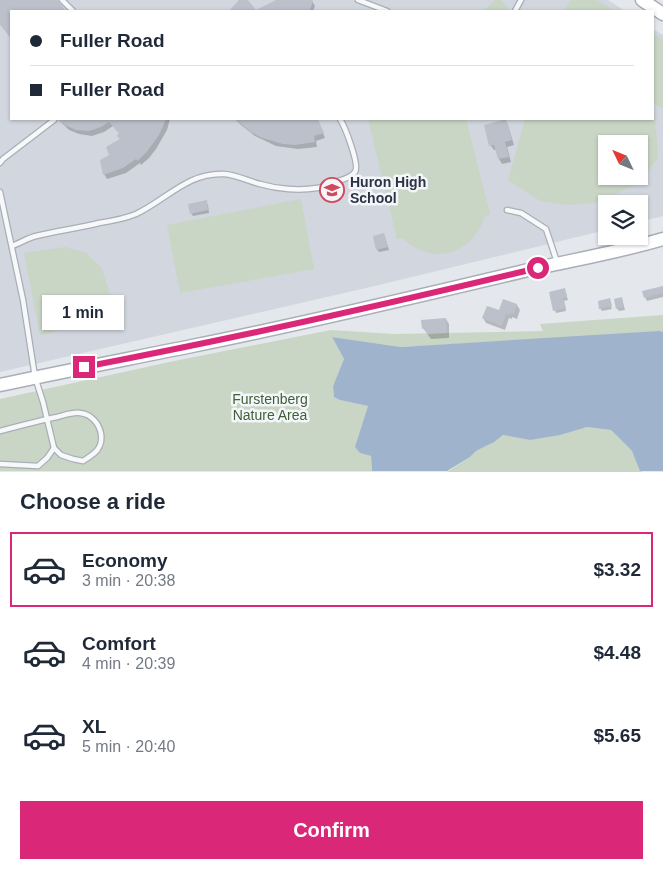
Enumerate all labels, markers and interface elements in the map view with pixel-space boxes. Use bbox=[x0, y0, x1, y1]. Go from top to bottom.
text: Fuller Road bbox=[60, 30, 165, 51]
text: Fuller Road bbox=[60, 79, 165, 100]
north arrow bbox=[598, 135, 648, 185]
map controls bbox=[598, 135, 648, 245]
place label: Huron High School bbox=[350, 174, 426, 206]
school or university icon: Huron High School bbox=[319, 177, 345, 203]
button: layers bbox=[598, 195, 648, 245]
route start bbox=[527, 257, 549, 279]
callout: 1 min bbox=[43, 294, 125, 330]
text: 1 min bbox=[62, 304, 104, 321]
route end bbox=[73, 356, 95, 378]
park label: Furstenberg Nature Area bbox=[232, 391, 308, 423]
text: Choose a ride bbox=[20, 489, 165, 514]
icon: car bbox=[22, 547, 67, 592]
text: Economy bbox=[82, 550, 168, 571]
text: $3.32 bbox=[593, 559, 641, 580]
text: 3 min · 20:38 bbox=[82, 572, 175, 589]
icon: car bbox=[22, 630, 67, 675]
text: Comfort bbox=[82, 633, 156, 654]
text: $4.48 bbox=[593, 642, 641, 663]
text: 4 min · 20:39 bbox=[82, 655, 175, 672]
icon: car bbox=[22, 713, 67, 758]
text: XL bbox=[82, 716, 106, 737]
text: $5.65 bbox=[593, 725, 641, 746]
text: 5 min · 20:40 bbox=[82, 738, 175, 755]
button: Confirm bbox=[20, 801, 643, 859]

